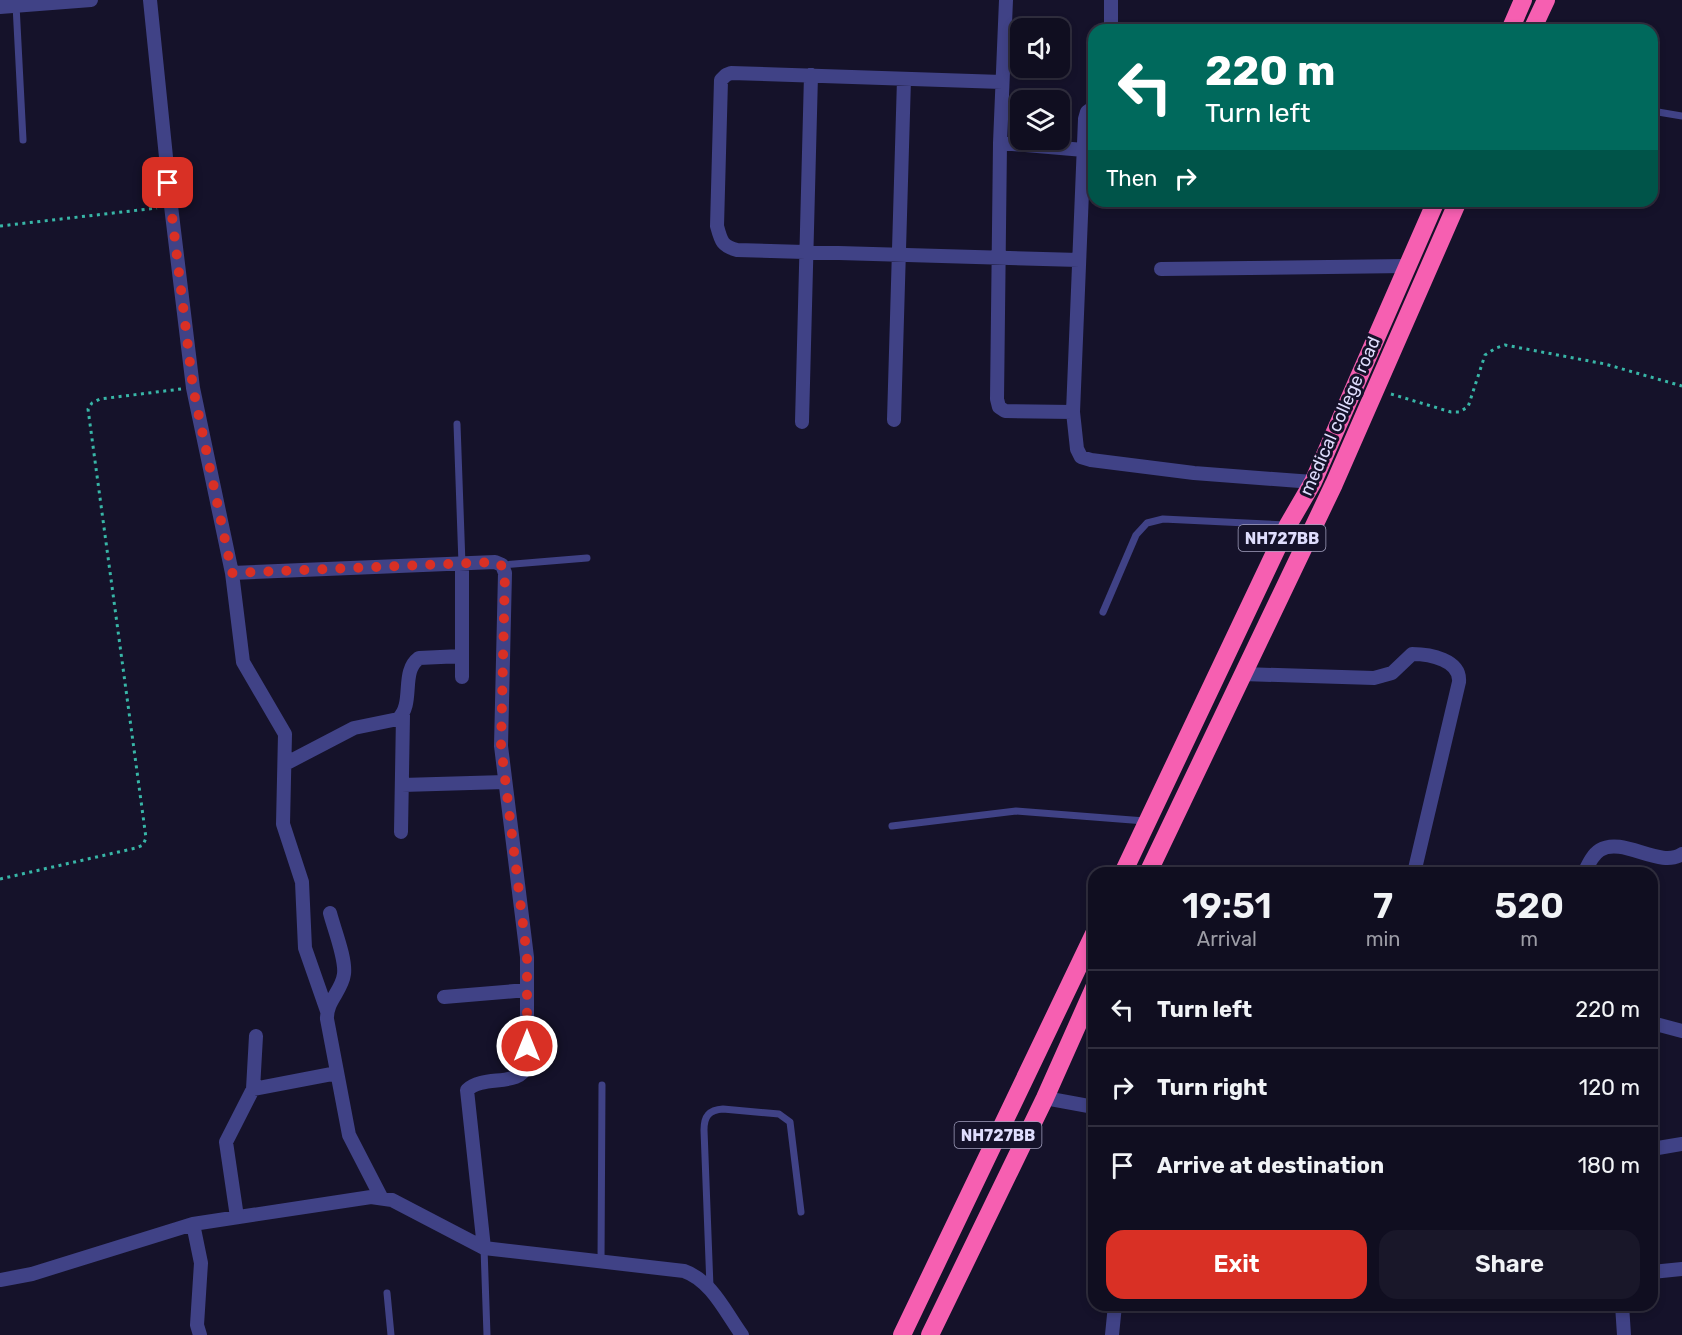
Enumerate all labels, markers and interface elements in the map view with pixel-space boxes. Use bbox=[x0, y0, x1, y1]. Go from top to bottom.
map controls bbox=[1010, 18, 1070, 150]
button: sound bbox=[1010, 18, 1070, 78]
text: 220 m bbox=[1205, 46, 1336, 96]
icon: left bbox=[1106, 48, 1184, 126]
button: layers bbox=[1010, 90, 1070, 150]
text: Turn left bbox=[1205, 97, 1310, 129]
pin bbox=[142, 157, 193, 208]
icon: right bbox=[1169, 162, 1202, 195]
text: Then bbox=[1106, 165, 1157, 192]
icon: arrive bbox=[151, 166, 184, 199]
street label: medical college road bbox=[1295, 333, 1385, 499]
road number: NH727BB bbox=[1238, 525, 1326, 551]
text: 19:51 bbox=[1182, 884, 1272, 927]
text: 7 bbox=[1373, 884, 1393, 927]
text: 520 bbox=[1494, 884, 1564, 927]
text: Arrival bbox=[1197, 927, 1257, 951]
text: min bbox=[1366, 927, 1400, 951]
text: m bbox=[1520, 927, 1538, 951]
icon: left bbox=[1106, 993, 1139, 1026]
text: Turn left bbox=[1157, 996, 1252, 1023]
text: 220 m bbox=[1575, 996, 1640, 1023]
position arrow bbox=[495, 1014, 559, 1078]
icon: right bbox=[1106, 1071, 1139, 1104]
text: Turn right bbox=[1157, 1074, 1267, 1101]
text: 120 m bbox=[1579, 1074, 1640, 1101]
road number: NH727BB bbox=[954, 1122, 1042, 1148]
icon: arrive bbox=[1106, 1149, 1139, 1182]
text: Arrive at destination bbox=[1157, 1152, 1384, 1179]
text: 180 m bbox=[1578, 1152, 1640, 1179]
button: Exit bbox=[1106, 1230, 1367, 1299]
button: Share bbox=[1379, 1230, 1640, 1299]

